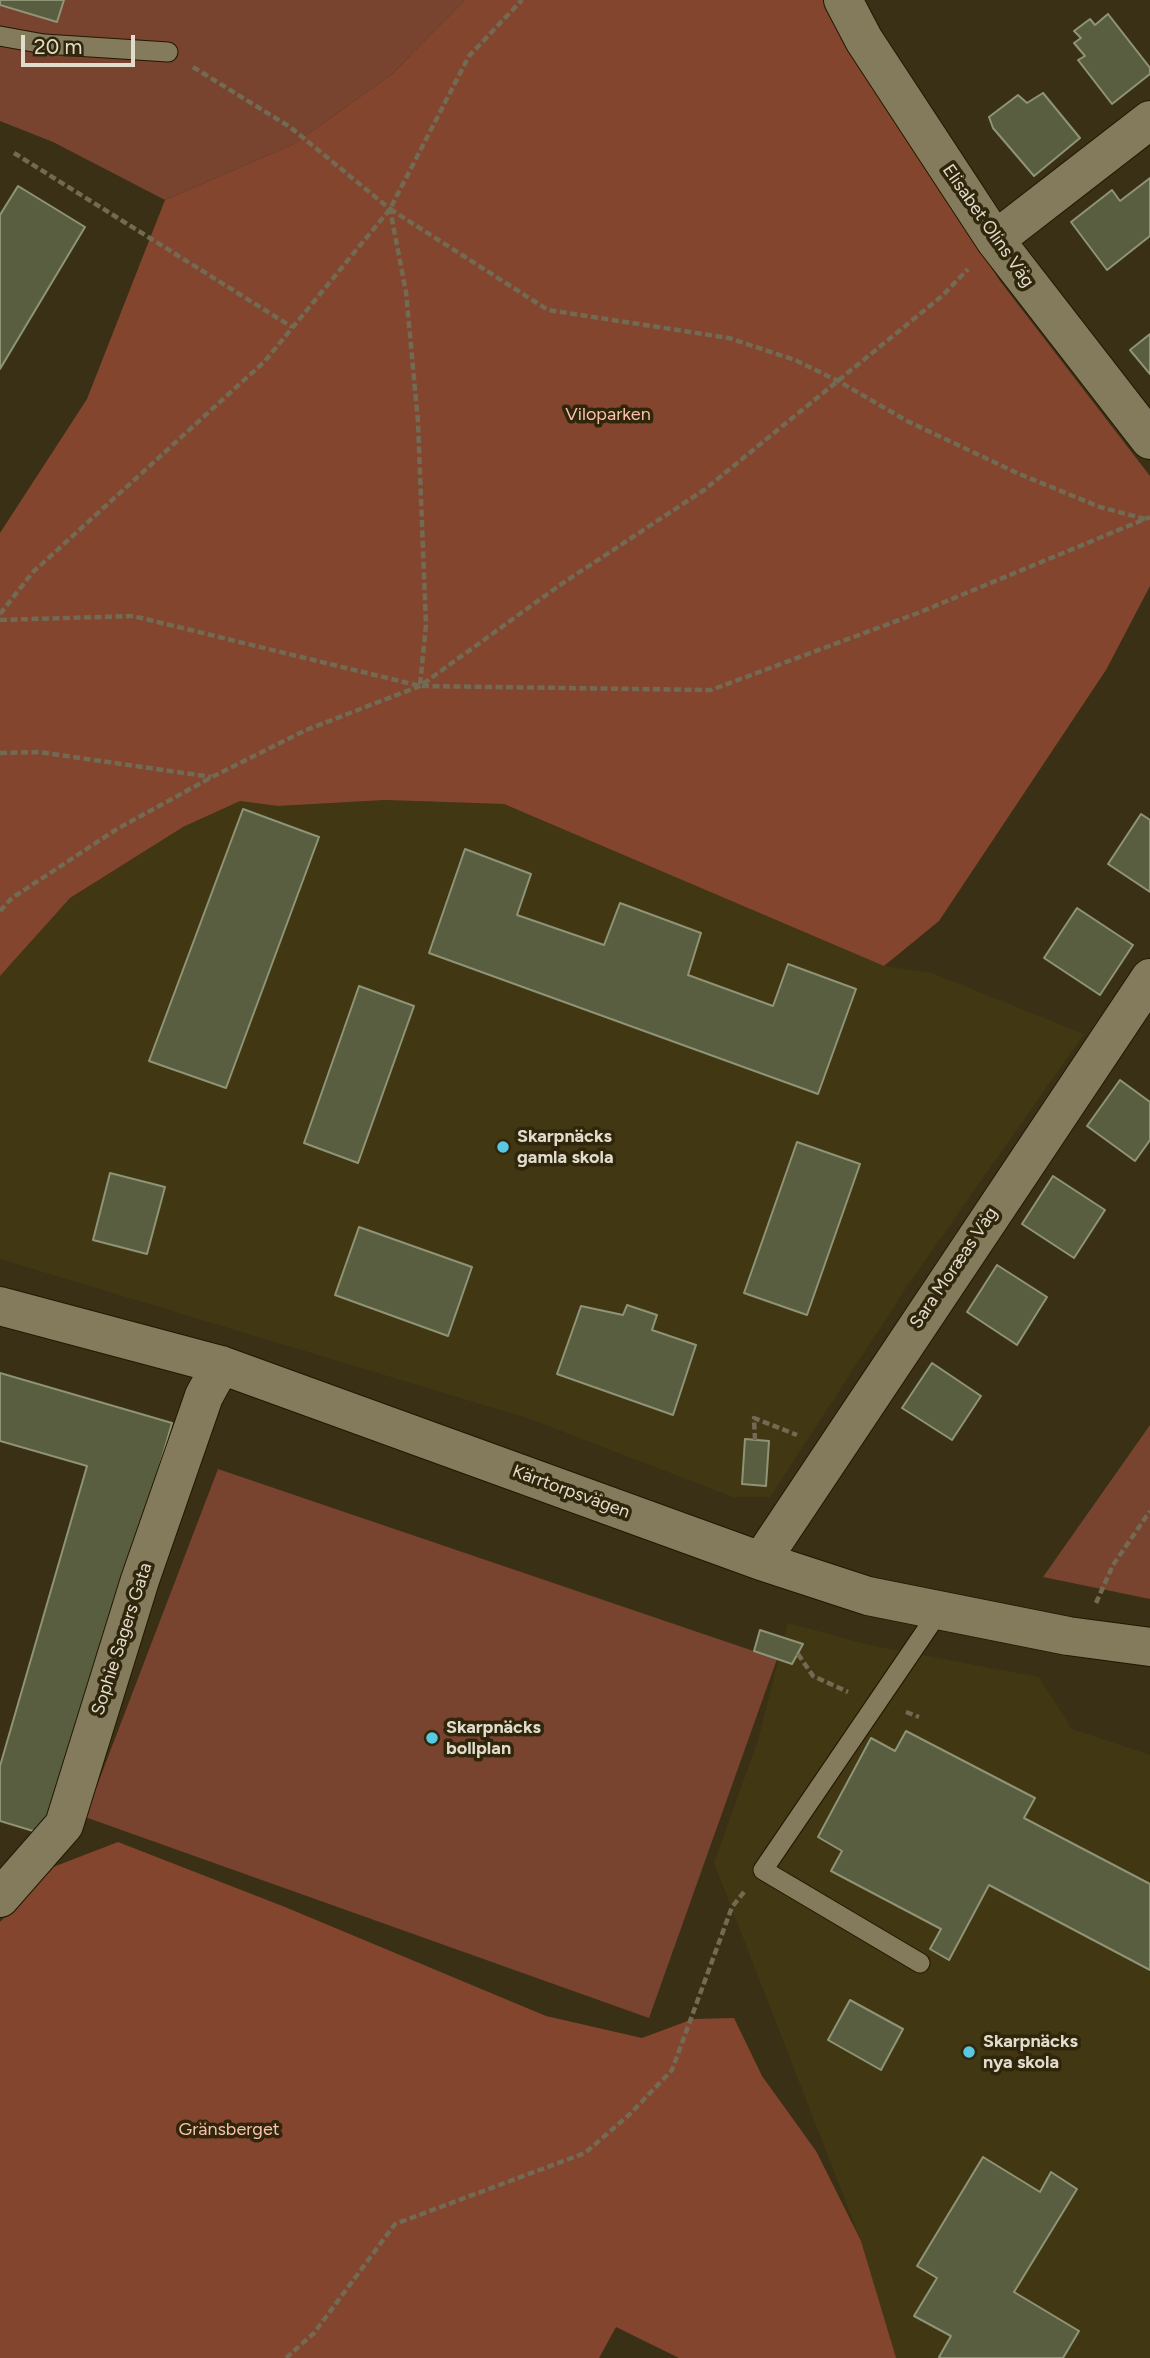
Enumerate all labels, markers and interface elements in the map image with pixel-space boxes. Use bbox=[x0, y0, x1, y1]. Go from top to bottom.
scale bar bbox=[24, 21, 138, 65]
text: 20 m bbox=[34, 34, 82, 59]
street label: Elisabet Olins Väg bbox=[938, 160, 1038, 292]
park label: Viloparken bbox=[565, 404, 651, 426]
place label: Skarpnäcks gamla skola bbox=[517, 1126, 613, 1168]
marker: Skarpnäcks gamla skola bbox=[495, 1139, 511, 1155]
street label: Sara Moræas Väg bbox=[905, 1203, 1003, 1333]
street label: Kärrtorpsvägen bbox=[509, 1461, 633, 1523]
street label: Sophie Sagers Gata bbox=[87, 1560, 157, 1718]
place label: Skarpnäcks bollplan bbox=[446, 1717, 541, 1760]
marker: Skarpnäcks bollplan bbox=[424, 1730, 440, 1746]
place label: Skarpnäcks nya skola bbox=[983, 2031, 1078, 2074]
marker: Skarpnäcks nya skola bbox=[961, 2044, 977, 2060]
park label: Gränsberget bbox=[178, 2119, 280, 2141]

